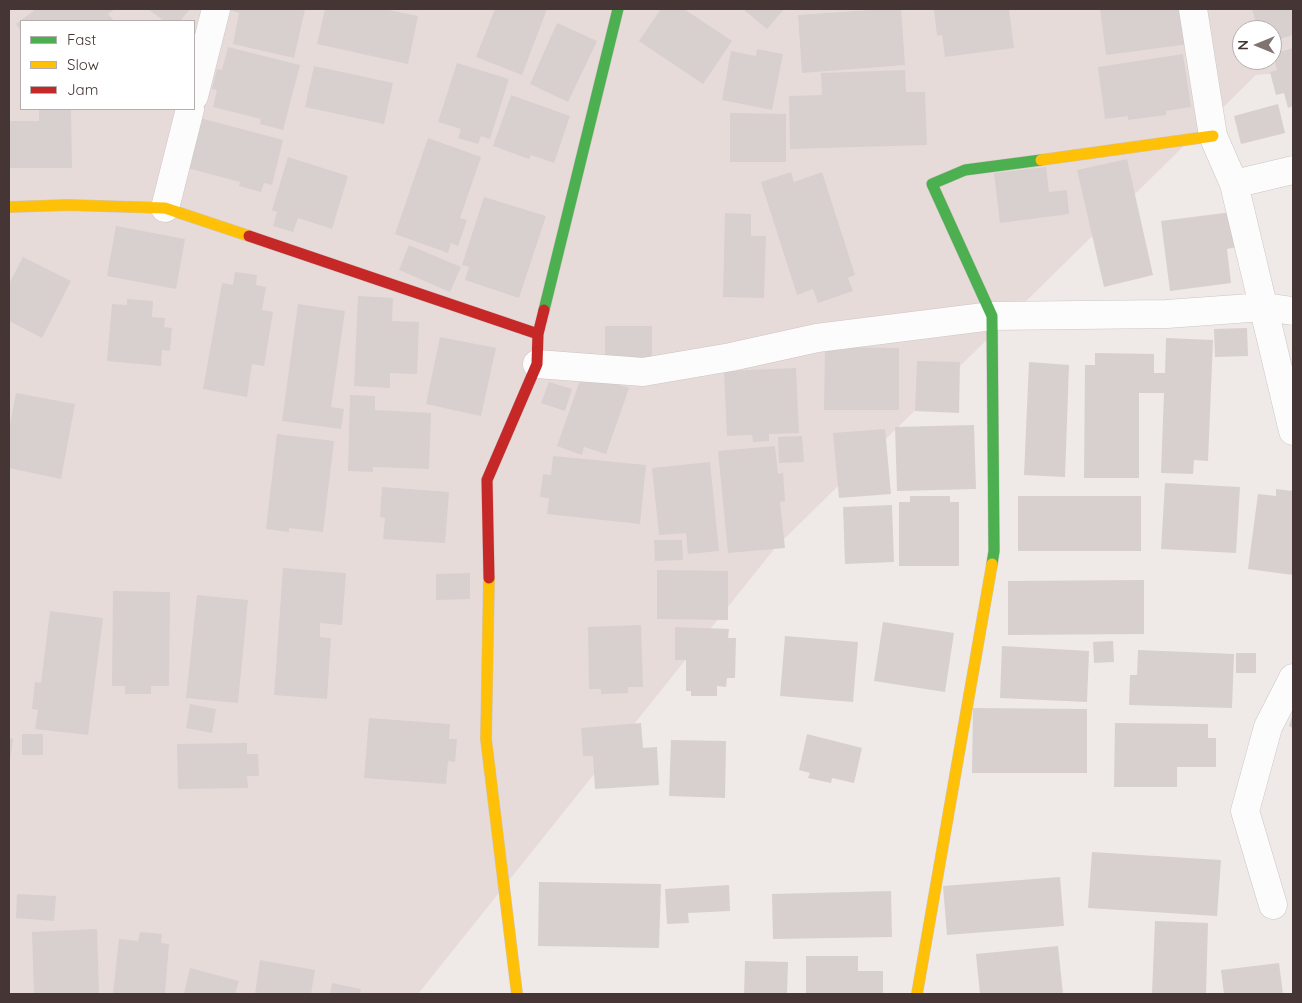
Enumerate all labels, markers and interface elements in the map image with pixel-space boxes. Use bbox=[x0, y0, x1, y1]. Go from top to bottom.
legend bbox=[20, 20, 195, 110]
north arrow bbox=[1232, 20, 1282, 70]
text: Fast bbox=[67, 30, 96, 49]
text: N bbox=[1234, 40, 1252, 50]
text: Slow bbox=[67, 55, 99, 74]
text: Jam bbox=[67, 80, 98, 99]

